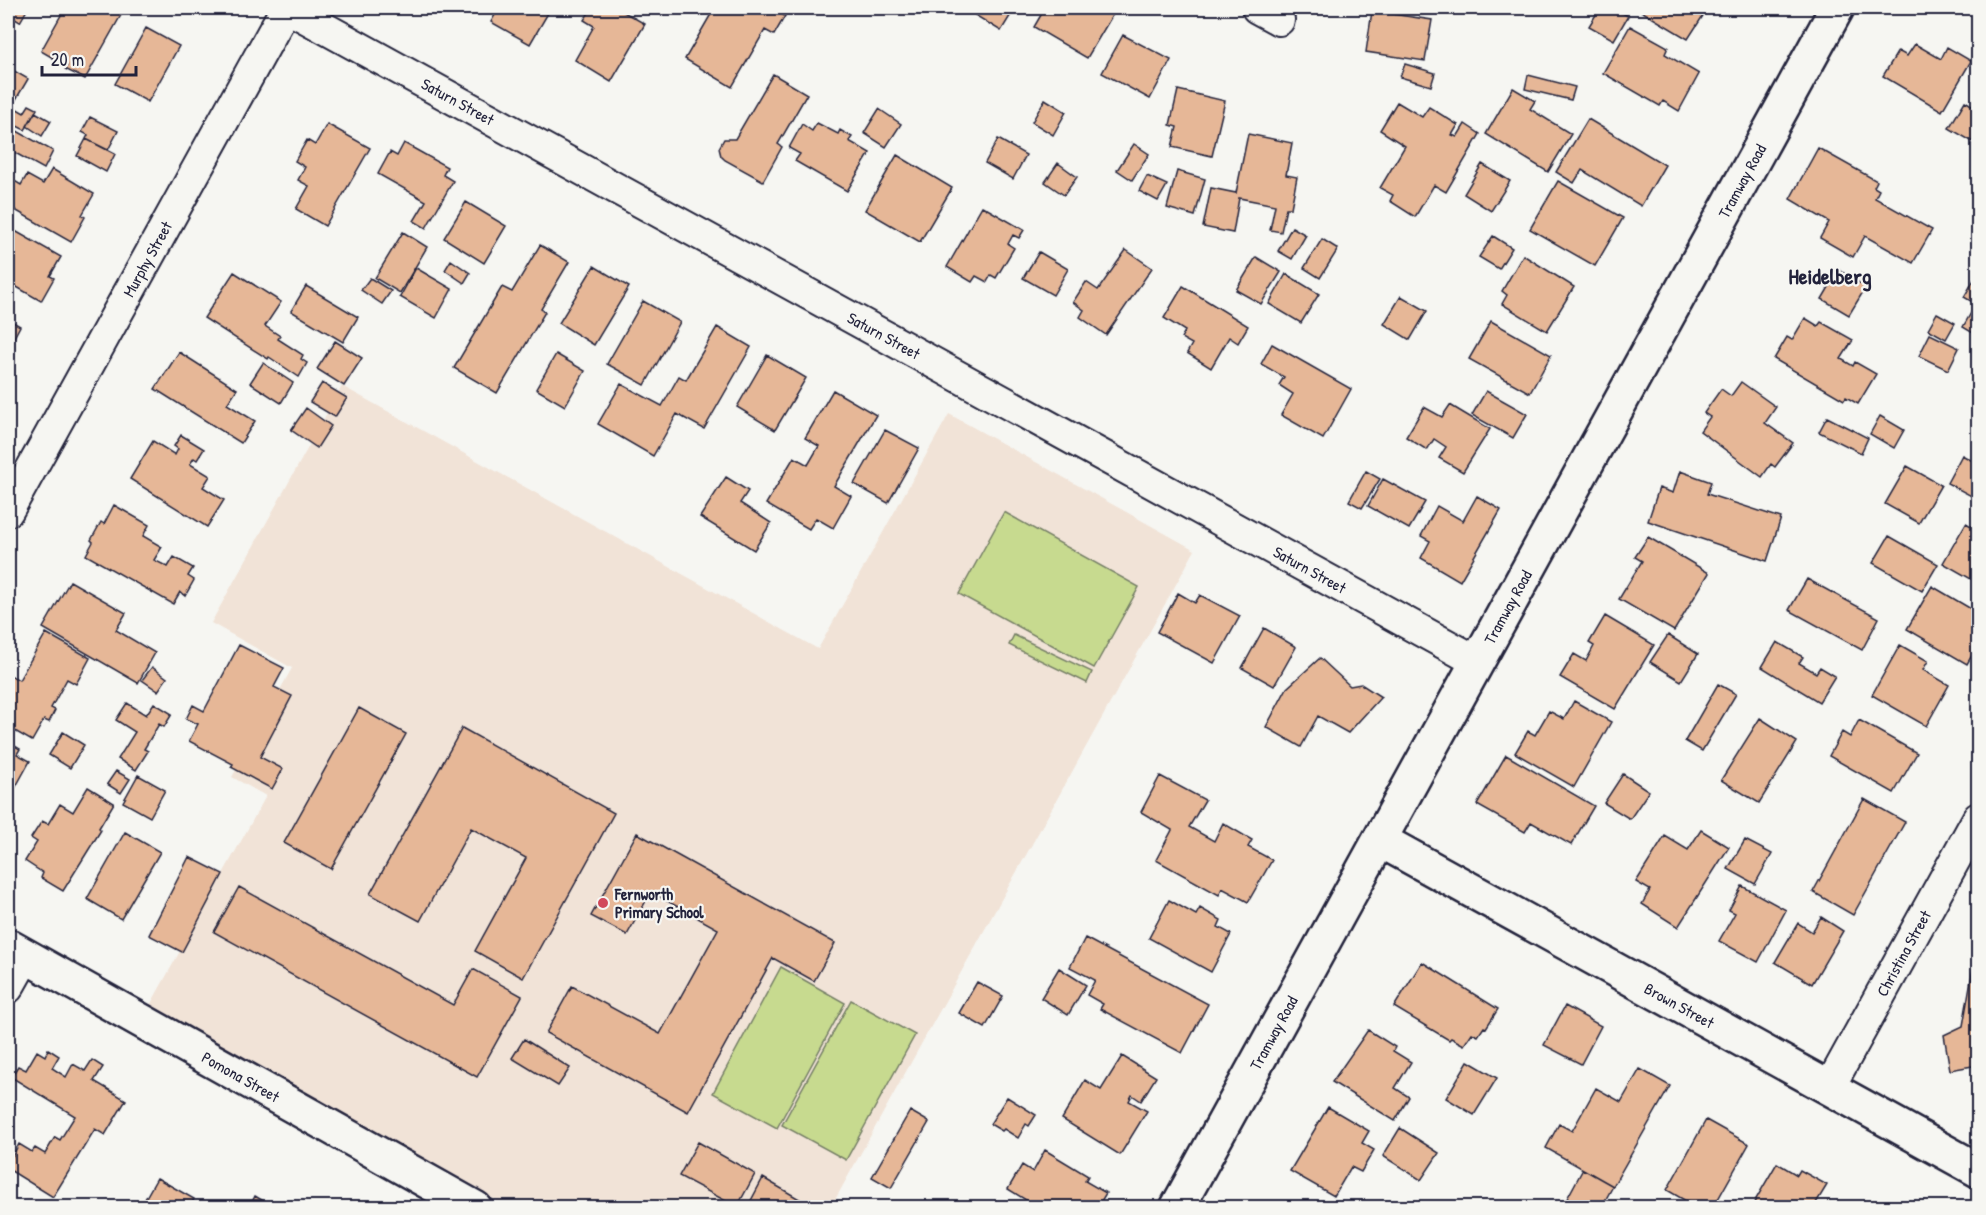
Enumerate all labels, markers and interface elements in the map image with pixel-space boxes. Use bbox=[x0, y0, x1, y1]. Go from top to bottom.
scale bar bbox=[42, 39, 136, 77]
text: 20 m bbox=[51, 47, 84, 72]
street label: Saturn Street bbox=[418, 73, 499, 131]
street label: Tramway Road bbox=[1713, 140, 1771, 222]
street label: Murphy Street bbox=[117, 217, 177, 301]
district label: Heidelberg bbox=[1788, 261, 1872, 292]
street label: Saturn Street bbox=[844, 307, 925, 365]
street label: Saturn Street bbox=[1270, 541, 1351, 599]
street label: Tramway Road bbox=[1478, 566, 1537, 648]
place label: Fernworth Primary School bbox=[614, 883, 704, 924]
marker: Fernworth Primary School bbox=[596, 896, 610, 910]
street label: Christina Street bbox=[1871, 906, 1936, 1000]
street label: Brown Street bbox=[1641, 977, 1719, 1034]
street label: Tramway Road bbox=[1244, 992, 1303, 1074]
street label: Pomona Street bbox=[198, 1046, 284, 1108]

